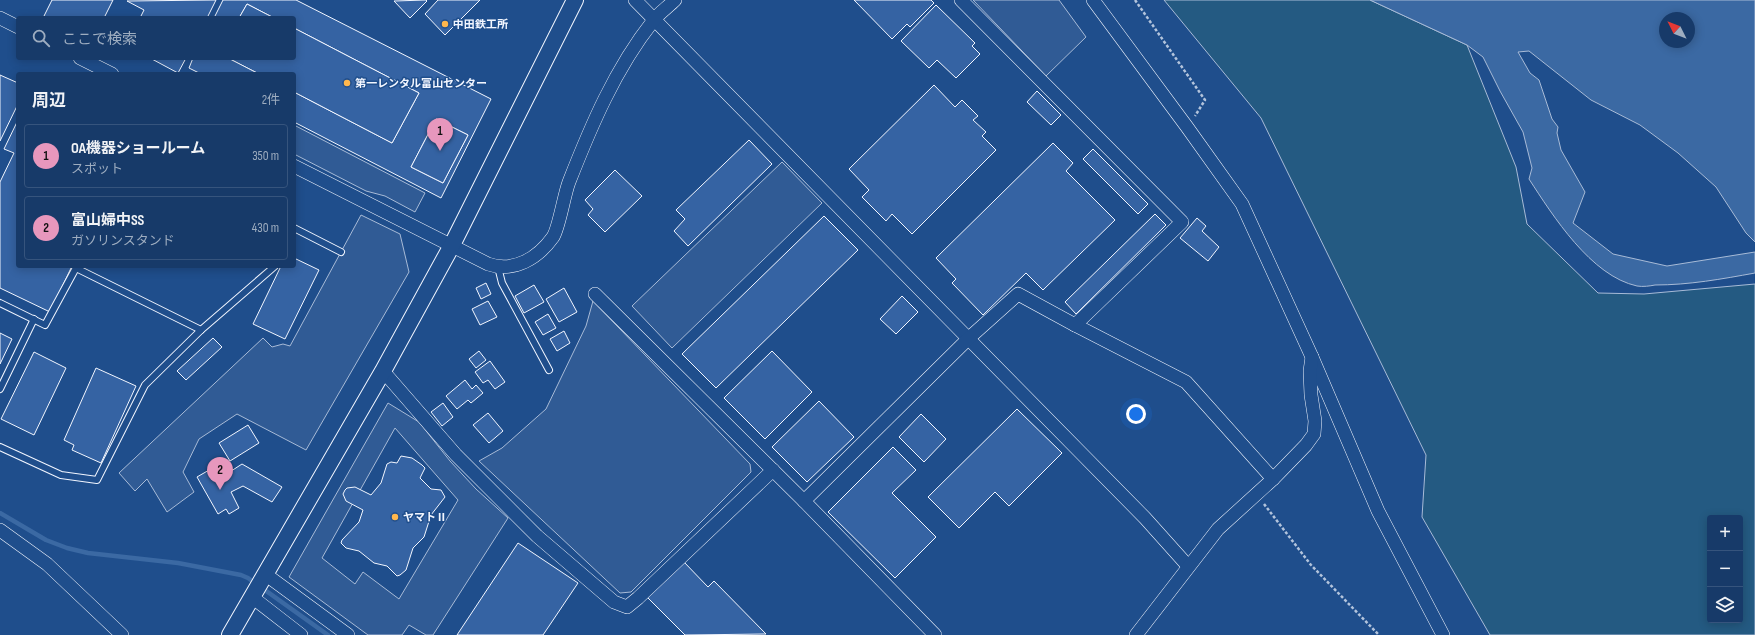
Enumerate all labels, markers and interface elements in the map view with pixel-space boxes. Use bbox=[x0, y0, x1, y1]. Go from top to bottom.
north arrow bbox=[1659, 12, 1695, 48]
search box bbox=[16, 16, 296, 60]
place label: 中田鉄工所 bbox=[453, 18, 508, 31]
marker: 中田鉄工所 bbox=[440, 19, 450, 29]
icon: search bbox=[30, 27, 52, 49]
text: ここで検索 bbox=[62, 30, 137, 49]
place label: 第一レンタル富山センター bbox=[355, 77, 487, 90]
marker: 第一レンタル富山センター bbox=[342, 78, 352, 88]
text: 周辺 bbox=[32, 91, 66, 111]
text: 2件 bbox=[262, 92, 280, 108]
pin: 1 bbox=[427, 118, 453, 151]
text: OA機器ショールーム bbox=[71, 139, 205, 158]
text: 1 bbox=[43, 148, 49, 164]
text: 350 m bbox=[252, 148, 279, 164]
text: スポット bbox=[71, 161, 123, 177]
text: 富山婦中SS bbox=[71, 211, 144, 230]
text: 2 bbox=[43, 220, 49, 236]
text: 430 m bbox=[252, 220, 279, 236]
text: ガソリンスタンド bbox=[71, 233, 175, 249]
your location bbox=[1126, 404, 1146, 424]
pin: 2 bbox=[207, 457, 233, 490]
place label: ヤマトⅡ bbox=[403, 511, 447, 524]
marker: ヤマトⅡ bbox=[390, 512, 400, 522]
map controls bbox=[1707, 515, 1743, 623]
button: + bbox=[1707, 515, 1743, 551]
button: − bbox=[1707, 551, 1743, 587]
button: layers bbox=[1707, 587, 1743, 623]

